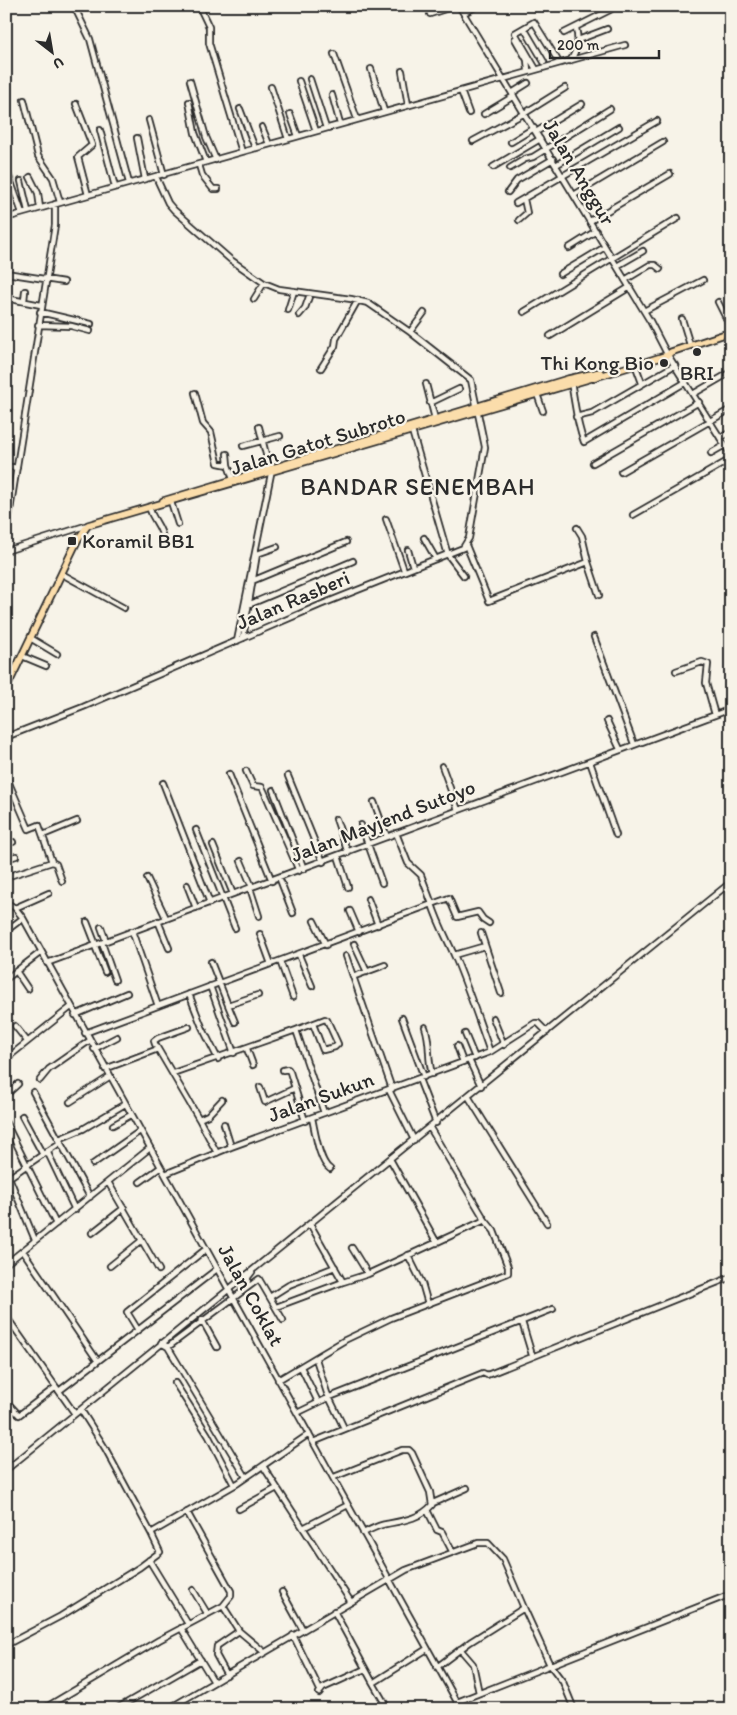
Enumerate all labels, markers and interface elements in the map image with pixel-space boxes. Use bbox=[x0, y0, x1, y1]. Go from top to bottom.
north arrow bbox=[28, 28, 78, 78]
scale bar bbox=[550, 28, 658, 60]
text: 200 m bbox=[557, 36, 600, 54]
text: U bbox=[50, 53, 67, 72]
street label: Jalan Anggur bbox=[538, 114, 621, 230]
marker: BRI bbox=[691, 346, 703, 358]
place label: Thi Kong Bio bbox=[540, 350, 654, 375]
marker: Thi Kong Bio bbox=[658, 357, 670, 369]
place label: BRI bbox=[680, 360, 714, 385]
street label: Jalan Gatot Subroto bbox=[227, 403, 408, 480]
district label: BANDAR SENEMBAH bbox=[300, 472, 536, 501]
place label: Koramil BB1 bbox=[82, 528, 194, 553]
marker: Koramil BB1 bbox=[66, 535, 78, 547]
street label: Jalan Rasberi bbox=[232, 564, 353, 635]
street label: Jalan Mayjend Sutoyo bbox=[287, 774, 479, 867]
street label: Jalan Sukun bbox=[265, 1066, 377, 1127]
street label: Jalan Coklat bbox=[213, 1239, 290, 1350]

